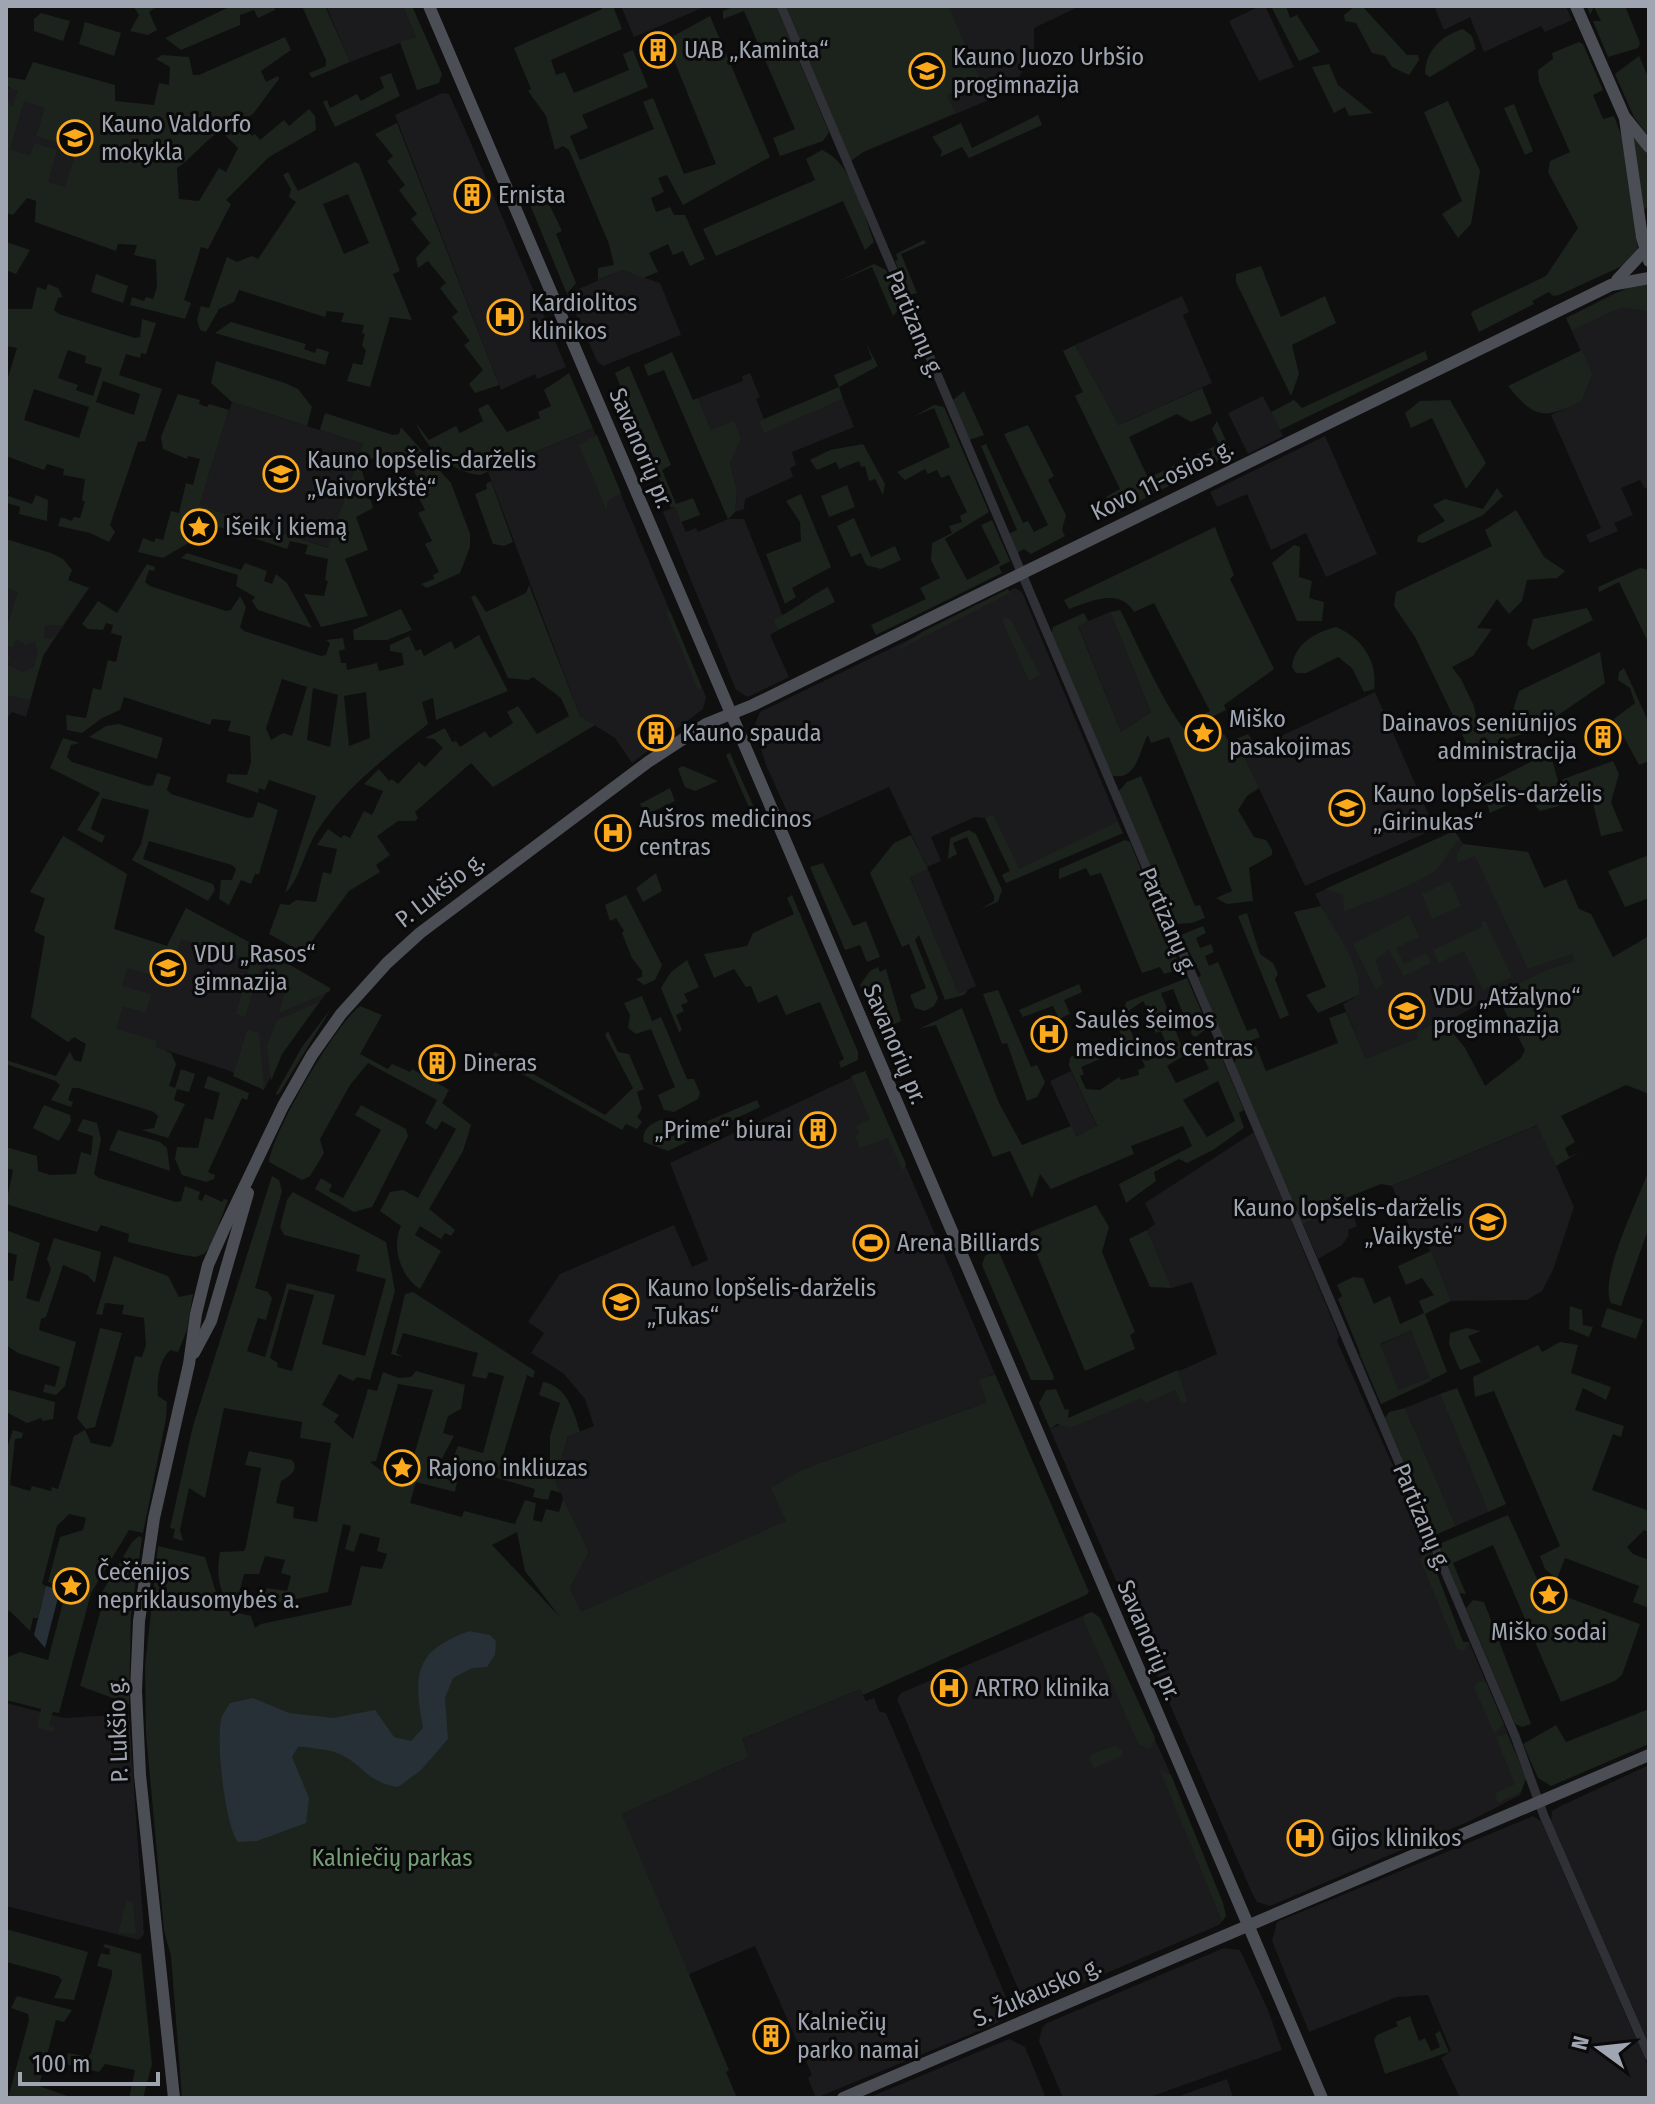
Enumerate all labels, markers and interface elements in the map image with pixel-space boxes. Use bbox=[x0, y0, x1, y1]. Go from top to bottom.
building icon: UAB „Kaminta“ bbox=[639, 31, 677, 69]
place label: UAB „Kaminta“ bbox=[684, 36, 828, 64]
place label: Kauno Juozo Urbšio progimnazija bbox=[953, 43, 1144, 99]
school or university icon: Kauno Juozo Urbšio progimnazija bbox=[908, 52, 946, 90]
place label: Kauno Valdorfo mokykla bbox=[101, 110, 251, 166]
school or university icon: Kauno Valdorfo mokykla bbox=[56, 119, 94, 157]
building icon: Ernista bbox=[453, 176, 491, 214]
place label: Ernista bbox=[498, 181, 566, 209]
street label: Partizanų g. bbox=[880, 266, 950, 382]
place label: Kardiolitos klinikos bbox=[531, 289, 637, 345]
hospital icon: Kardiolitos klinikos bbox=[486, 298, 524, 336]
street label: Savanorių pr. bbox=[603, 384, 679, 512]
street label: Kovo 11-osios g. bbox=[1086, 433, 1238, 527]
place label: Kauno lopšelis-darželis „Vaivorykštė“ bbox=[307, 446, 536, 502]
school or university icon: Kauno lopšelis-darželis „Vaivorykštė“ bbox=[262, 455, 300, 493]
place icon: Išeik į kiemą bbox=[180, 508, 218, 546]
place label: Išeik į kiemą bbox=[225, 513, 347, 541]
place label: Miško pasakojimas bbox=[1229, 705, 1351, 761]
place label: Dainavos seniūnijos administracija bbox=[1381, 709, 1577, 765]
building icon: Kauno spauda bbox=[637, 714, 675, 752]
place icon: Miško pasakojimas bbox=[1184, 714, 1222, 752]
building icon: Dainavos seniūnijos administracija bbox=[1584, 718, 1622, 756]
place label: Kauno spauda bbox=[682, 719, 822, 747]
place label: Kauno lopšelis-darželis „Girinukas“ bbox=[1373, 780, 1602, 836]
school or university icon: Kauno lopšelis-darželis „Girinukas“ bbox=[1328, 789, 1366, 827]
place label: Aušros medicinos centras bbox=[639, 805, 812, 861]
hospital icon: Aušros medicinos centras bbox=[594, 814, 632, 852]
street label: P. Lukšio g. bbox=[390, 847, 490, 933]
street label: Partizanų g. bbox=[1133, 863, 1203, 979]
place label: VDU „Rasos“ gimnazija bbox=[194, 940, 316, 996]
school or university icon: VDU „Rasos“ gimnazija bbox=[149, 949, 187, 987]
street label: Savanorių pr. bbox=[857, 980, 933, 1108]
place label: VDU „Atžalyno“ progimnazija bbox=[1433, 983, 1581, 1039]
school or university icon: VDU „Atžalyno“ progimnazija bbox=[1388, 992, 1426, 1030]
place label: Saulės šeimos medicinos centras bbox=[1075, 1006, 1253, 1062]
hospital icon: Saulės šeimos medicinos centras bbox=[1030, 1015, 1068, 1053]
building icon: Dineras bbox=[418, 1044, 456, 1082]
place label: Dineras bbox=[463, 1049, 537, 1077]
building icon: „Prime“ biurai bbox=[799, 1111, 837, 1149]
place label: „Prime“ biurai bbox=[654, 1116, 792, 1144]
place label: Kauno lopšelis-darželis „Vaikystė“ bbox=[1233, 1194, 1462, 1250]
school or university icon: Kauno lopšelis-darželis „Vaikystė“ bbox=[1469, 1203, 1507, 1241]
sports icon: Arena Billiards bbox=[852, 1224, 890, 1262]
place label: Arena Billiards bbox=[897, 1229, 1040, 1257]
place label: Kauno lopšelis-darželis „Tukas“ bbox=[647, 1274, 876, 1330]
school or university icon: Kauno lopšelis-darželis „Tukas“ bbox=[602, 1283, 640, 1321]
place icon: Rajono inkliuzas bbox=[383, 1449, 421, 1487]
place label: Rajono inkliuzas bbox=[428, 1454, 588, 1482]
street label: Partizanų g. bbox=[1387, 1459, 1457, 1575]
place label: Čečėnijos nepriklausomybės a. bbox=[97, 1557, 300, 1614]
place icon: Čečėnijos nepriklausomybės a. bbox=[52, 1567, 90, 1605]
street label: Savanorių pr. bbox=[1111, 1576, 1187, 1704]
place icon: Miško sodai bbox=[1530, 1576, 1568, 1614]
place label: Miško sodai bbox=[1491, 1618, 1607, 1646]
hospital icon: ARTRO klinika bbox=[930, 1669, 968, 1707]
place label: ARTRO klinika bbox=[975, 1674, 1110, 1702]
street label: P. Lukšio g. bbox=[102, 1677, 134, 1783]
hospital icon: Gijos klinikos bbox=[1286, 1819, 1324, 1857]
place label: Gijos klinikos bbox=[1331, 1824, 1461, 1852]
park label: Kalniečių parkas bbox=[312, 1844, 472, 1872]
street label: S. Žukausko g. bbox=[969, 1951, 1105, 2033]
place label: Kalniečių parko namai bbox=[797, 2008, 920, 2064]
north arrow bbox=[1559, 2008, 1639, 2088]
building icon: Kalniečių parko namai bbox=[752, 2017, 790, 2055]
text: N bbox=[1565, 2033, 1595, 2053]
scale bar bbox=[20, 2036, 158, 2086]
text: 100 m bbox=[32, 2050, 90, 2078]

